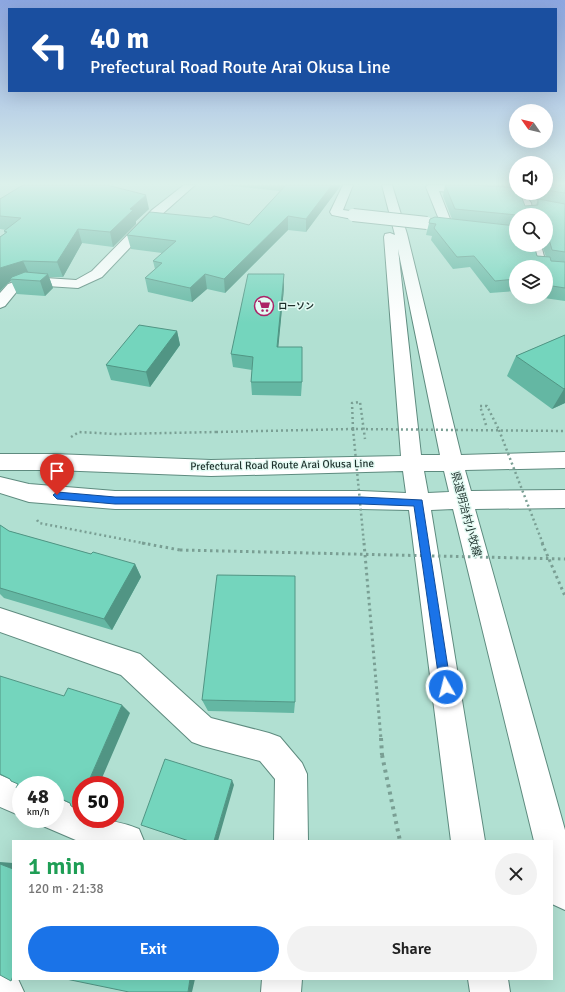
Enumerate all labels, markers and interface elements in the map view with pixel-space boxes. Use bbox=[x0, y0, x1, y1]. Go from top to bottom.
text: 40 m bbox=[90, 22, 149, 56]
icon: left bbox=[24, 24, 76, 76]
text: Prefectural Road Route Arai Okusa Line bbox=[90, 56, 391, 78]
north arrow bbox=[509, 104, 553, 148]
map controls bbox=[509, 104, 553, 304]
button: sound bbox=[509, 156, 553, 200]
button: search bbox=[509, 208, 553, 252]
button: layers bbox=[509, 260, 553, 304]
supermarket icon: ローソン bbox=[253, 295, 275, 317]
place label: ローソン bbox=[278, 301, 314, 312]
pin bbox=[40, 454, 74, 495]
street label: Prefectural Road Route Arai Okusa Line bbox=[190, 457, 374, 473]
icon: arrive bbox=[46, 460, 68, 482]
street label: 県道明治村小牧線 bbox=[448, 470, 484, 558]
position arrow bbox=[425, 666, 467, 708]
speed limit sign: 50 bbox=[72, 776, 124, 828]
text: 48 bbox=[27, 784, 49, 809]
text: km/h bbox=[27, 806, 49, 818]
text: 1 min bbox=[28, 851, 85, 881]
button: close bbox=[495, 853, 537, 895]
text: 120 m · 21:38 bbox=[28, 881, 104, 897]
button: Exit bbox=[28, 926, 279, 972]
button: Share bbox=[287, 926, 537, 972]

